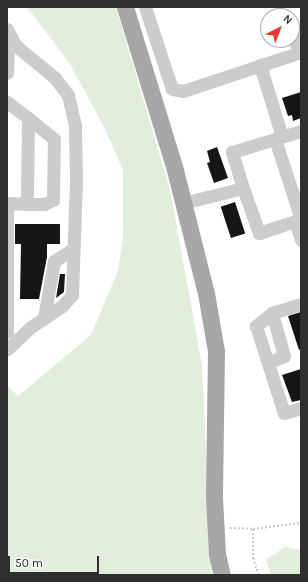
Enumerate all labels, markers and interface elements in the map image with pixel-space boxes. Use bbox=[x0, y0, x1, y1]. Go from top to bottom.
north arrow bbox=[260, 8, 300, 48]
text: N bbox=[280, 12, 295, 27]
scale bar bbox=[10, 548, 101, 574]
text: 50 m bbox=[15, 556, 43, 570]

